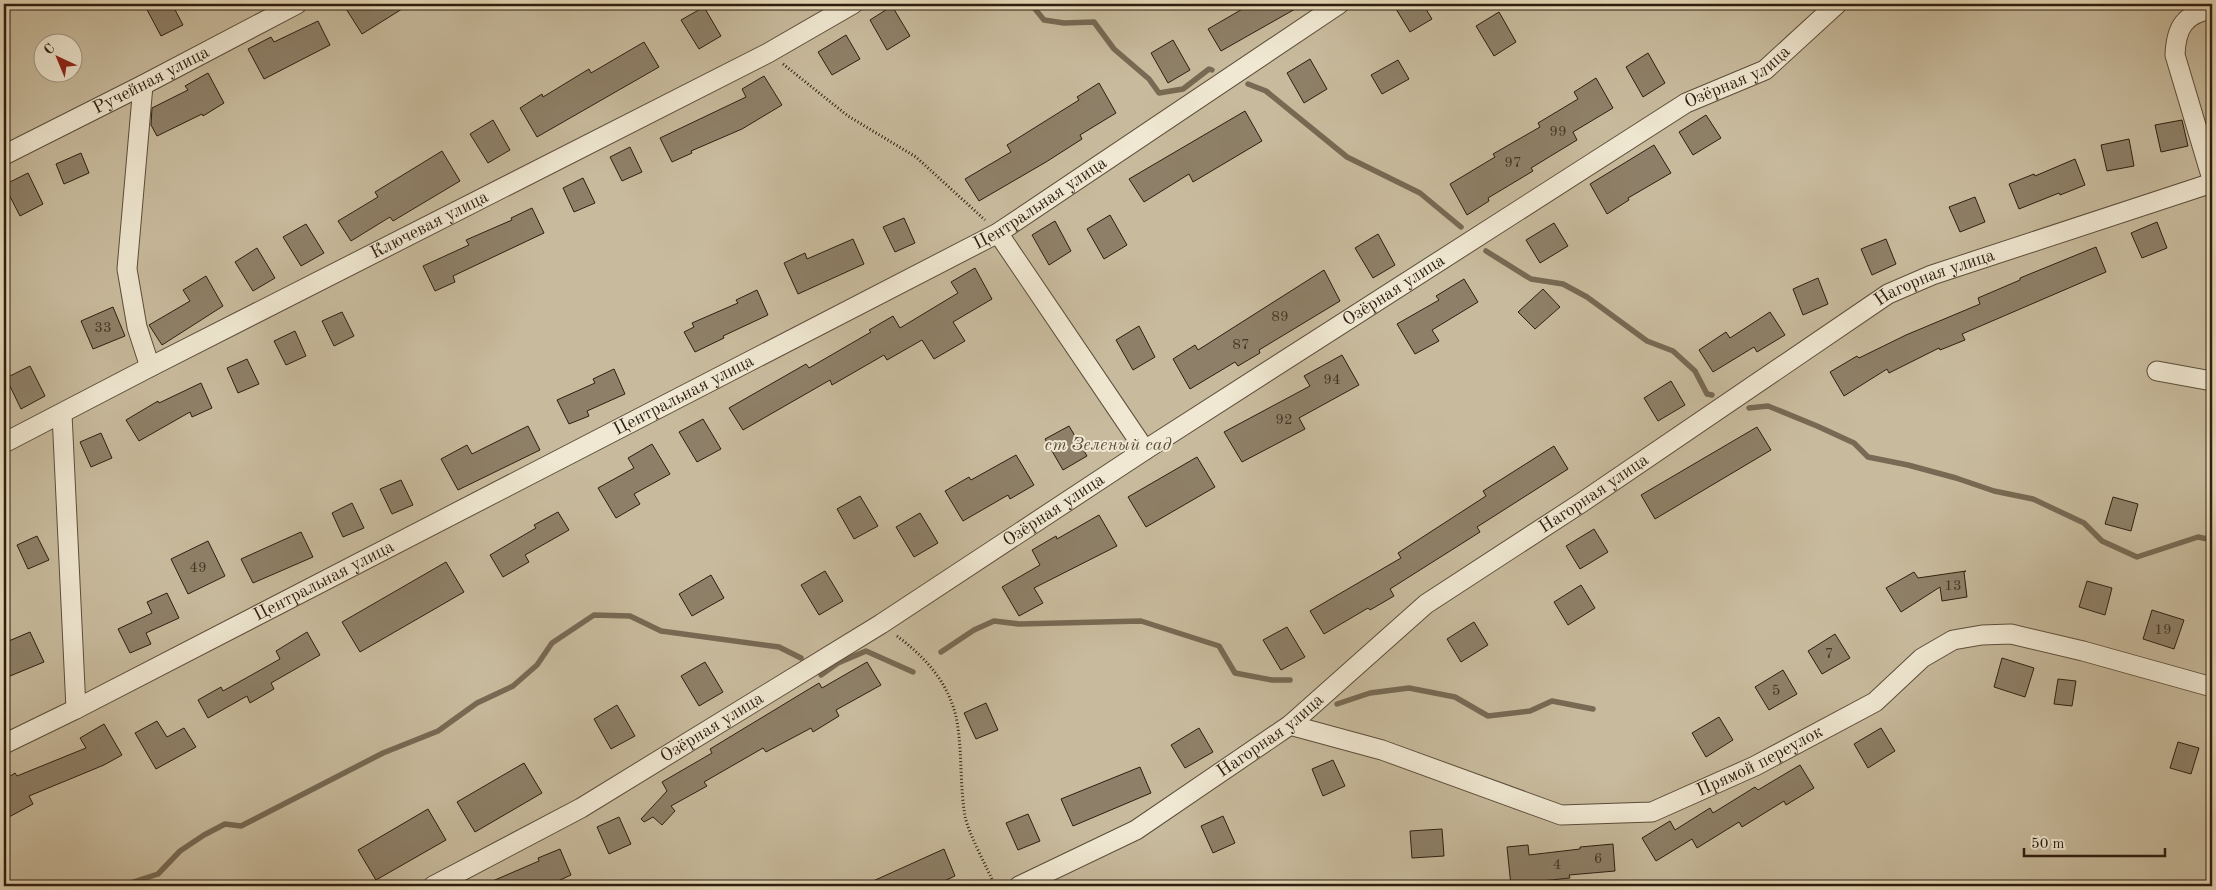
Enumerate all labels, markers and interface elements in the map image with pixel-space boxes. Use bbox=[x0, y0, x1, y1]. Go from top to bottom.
north arrow bbox=[32, 32, 82, 82]
text: С bbox=[41, 41, 58, 58]
street label: Озёрная улица bbox=[1682, 42, 1794, 112]
street label: Ручейная улица bbox=[90, 43, 212, 118]
house number: 99 bbox=[1549, 125, 1567, 140]
street label: Центральная улица bbox=[971, 154, 1110, 253]
house number: 97 bbox=[1504, 156, 1522, 171]
street label: Ключевая улица bbox=[368, 188, 491, 262]
street label: Нагорная улица bbox=[1871, 246, 1997, 309]
street label: Озёрная улица bbox=[1340, 251, 1448, 330]
house number: 89 bbox=[1271, 310, 1289, 325]
house number: 33 bbox=[94, 321, 112, 336]
house number: 87 bbox=[1232, 338, 1250, 353]
street label: Центральная улица bbox=[611, 352, 757, 439]
house number: 94 bbox=[1323, 373, 1341, 388]
house number: 92 bbox=[1275, 413, 1293, 428]
park label: ст Зеленый сад bbox=[1045, 436, 1172, 454]
street label: Нагорная улица bbox=[1536, 451, 1652, 537]
street label: Озёрная улица bbox=[1000, 470, 1108, 550]
street label: Центральная улица bbox=[251, 537, 397, 625]
house number: 49 bbox=[189, 561, 207, 576]
house number: 13 bbox=[1944, 579, 1962, 594]
house number: 19 bbox=[2154, 623, 2172, 638]
house number: 7 bbox=[1825, 647, 1833, 662]
house number: 5 bbox=[1772, 684, 1780, 699]
street label: Озёрная улица bbox=[657, 689, 767, 766]
street label: Нагорная улица bbox=[1214, 691, 1327, 781]
street label: Прямой переулок bbox=[1694, 723, 1826, 800]
scale bar bbox=[2024, 825, 2165, 857]
text: 50 m bbox=[2031, 837, 2065, 852]
house number: 6 bbox=[1594, 852, 1602, 867]
house number: 4 bbox=[1553, 858, 1561, 873]

